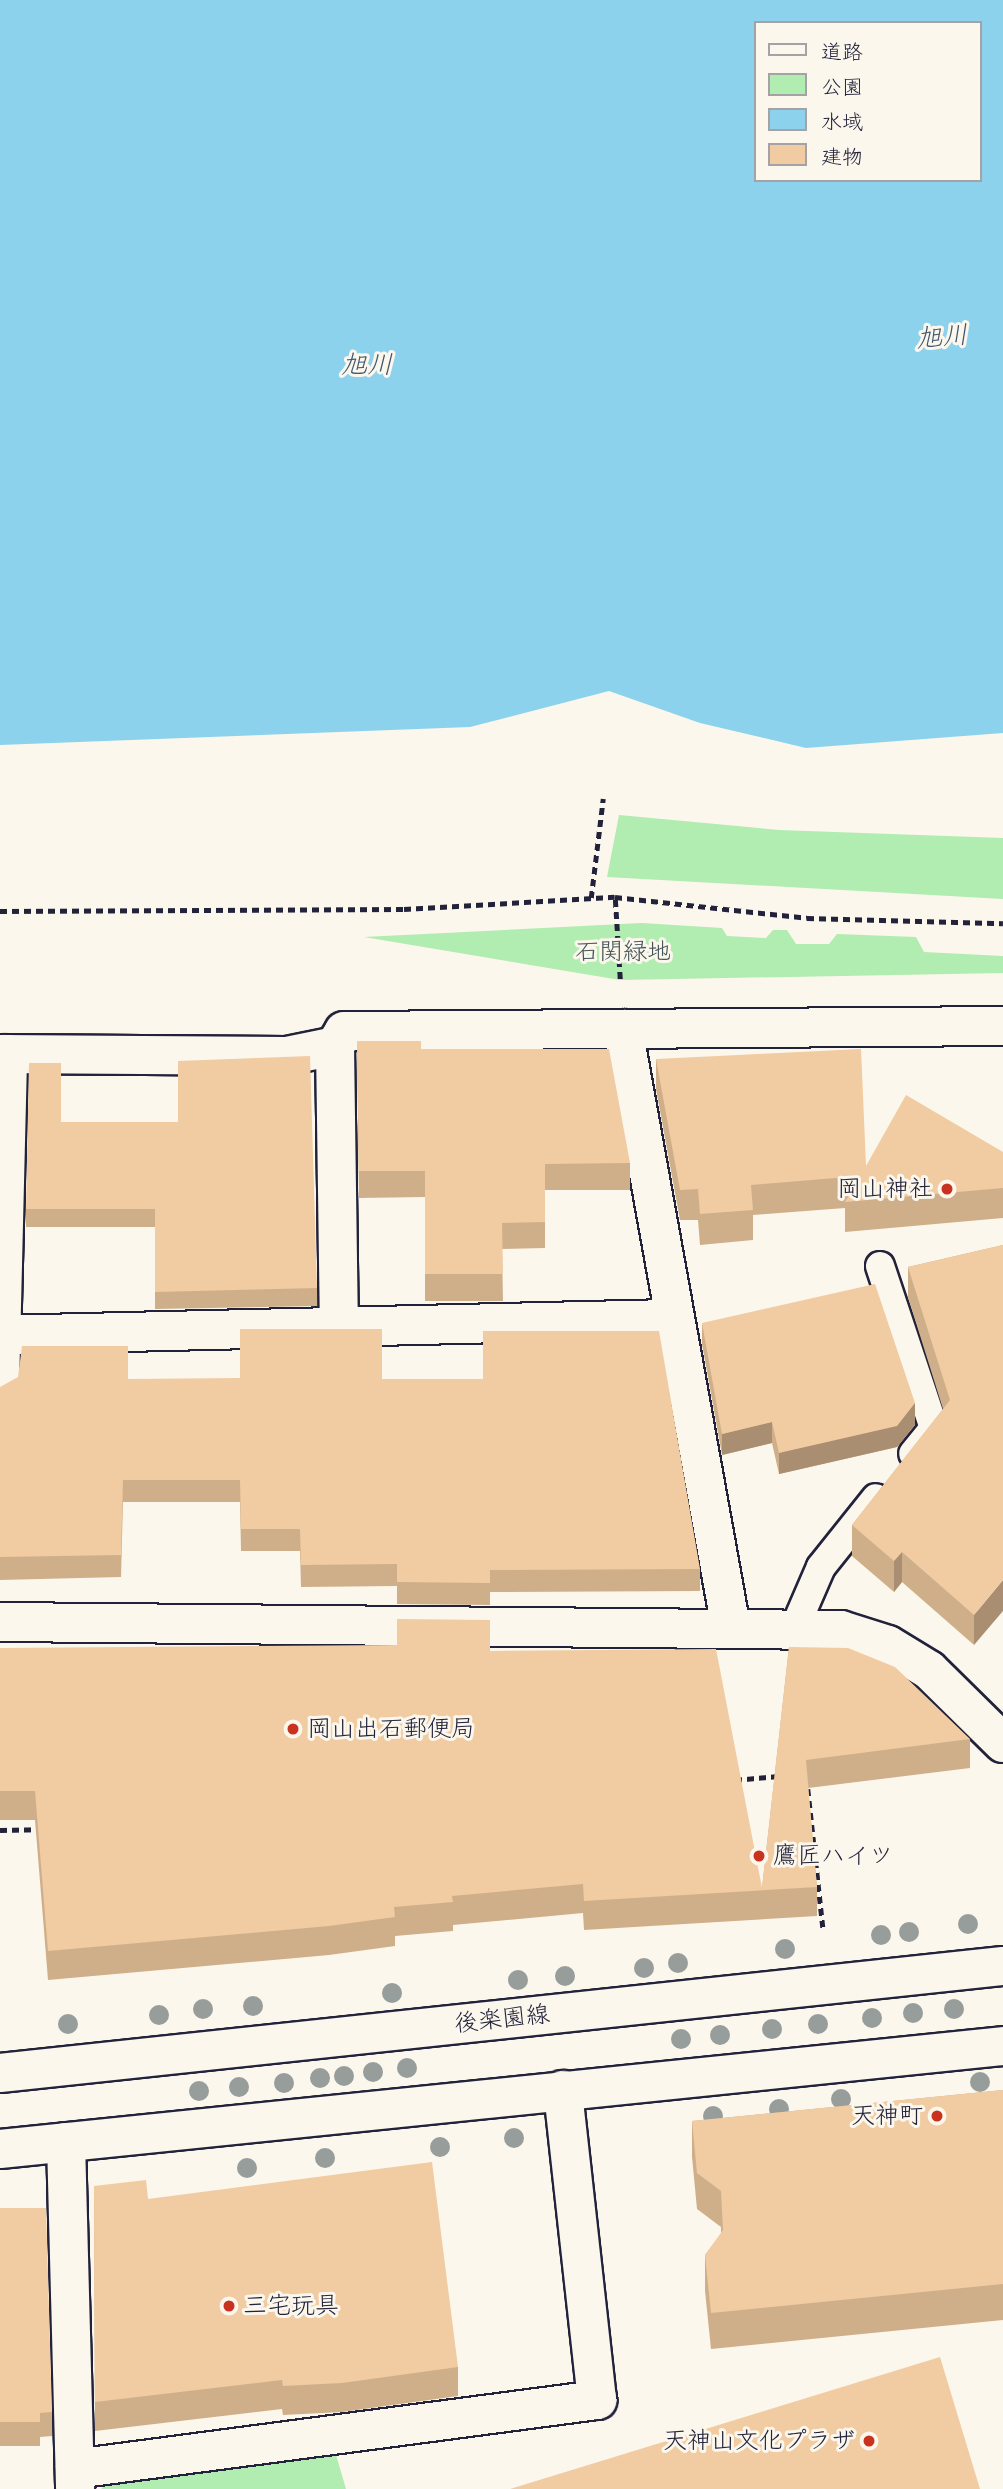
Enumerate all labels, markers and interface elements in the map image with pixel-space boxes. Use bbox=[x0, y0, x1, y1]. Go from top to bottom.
legend bbox=[754, 21, 982, 182]
text: 道路 bbox=[821, 39, 863, 65]
text: 公園 bbox=[821, 74, 863, 100]
text: 水域 bbox=[821, 109, 863, 135]
text: 建物 bbox=[821, 144, 863, 170]
water label: 旭川 bbox=[915, 319, 969, 355]
water label: 旭川 bbox=[341, 349, 393, 381]
park label: 石関緑地 bbox=[575, 938, 671, 966]
place label: 岡山神社 bbox=[837, 1175, 933, 1203]
marker: 岡山神社 bbox=[939, 1181, 955, 1197]
place label: 岡山出石郵便局 bbox=[307, 1715, 475, 1743]
marker: 岡山出石郵便局 bbox=[285, 1721, 301, 1737]
place label: 鷹匠ハイツ bbox=[773, 1842, 893, 1870]
marker: 鷹匠ハイツ bbox=[751, 1848, 767, 1864]
street label: 後楽園線 bbox=[453, 2000, 551, 2038]
place label: 天神町 bbox=[851, 2102, 923, 2130]
marker: 天神町 bbox=[929, 2108, 945, 2124]
place label: 三宅玩具 bbox=[243, 2292, 339, 2320]
marker: 三宅玩具 bbox=[221, 2298, 237, 2314]
place label: 天神山文化プラザ bbox=[663, 2427, 855, 2455]
marker: 天神山文化プラザ bbox=[861, 2433, 877, 2449]

